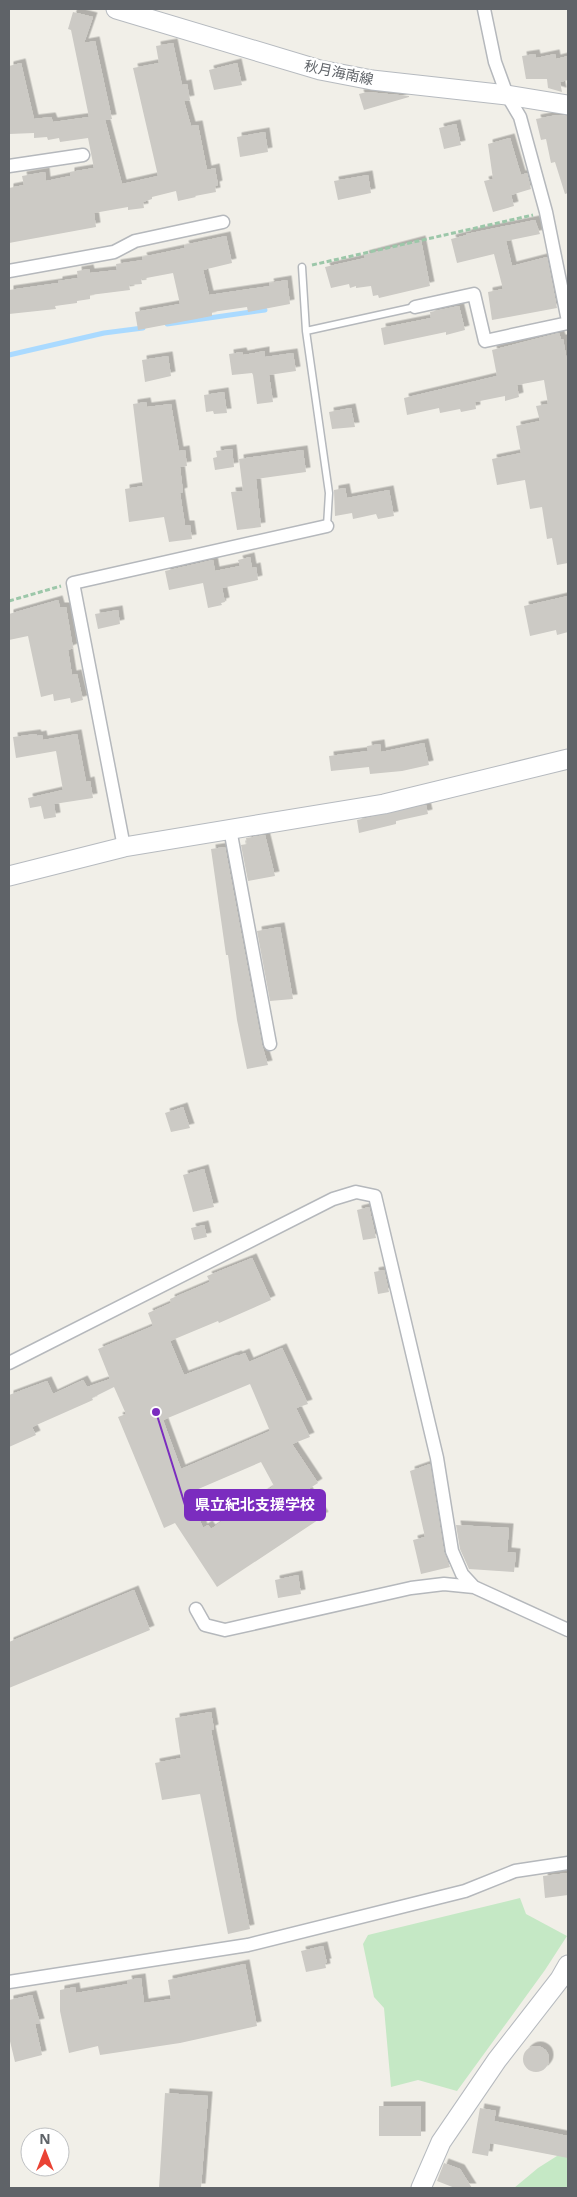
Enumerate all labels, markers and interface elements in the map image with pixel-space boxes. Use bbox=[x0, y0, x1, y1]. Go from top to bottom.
street label: 秋月海南線 bbox=[303, 55, 375, 89]
callout: 県立紀北支援学校 bbox=[185, 1490, 325, 1520]
text: 県立紀北支援学校 bbox=[195, 1494, 315, 1514]
north arrow bbox=[20, 2127, 70, 2177]
text: N bbox=[39, 2129, 51, 2148]

